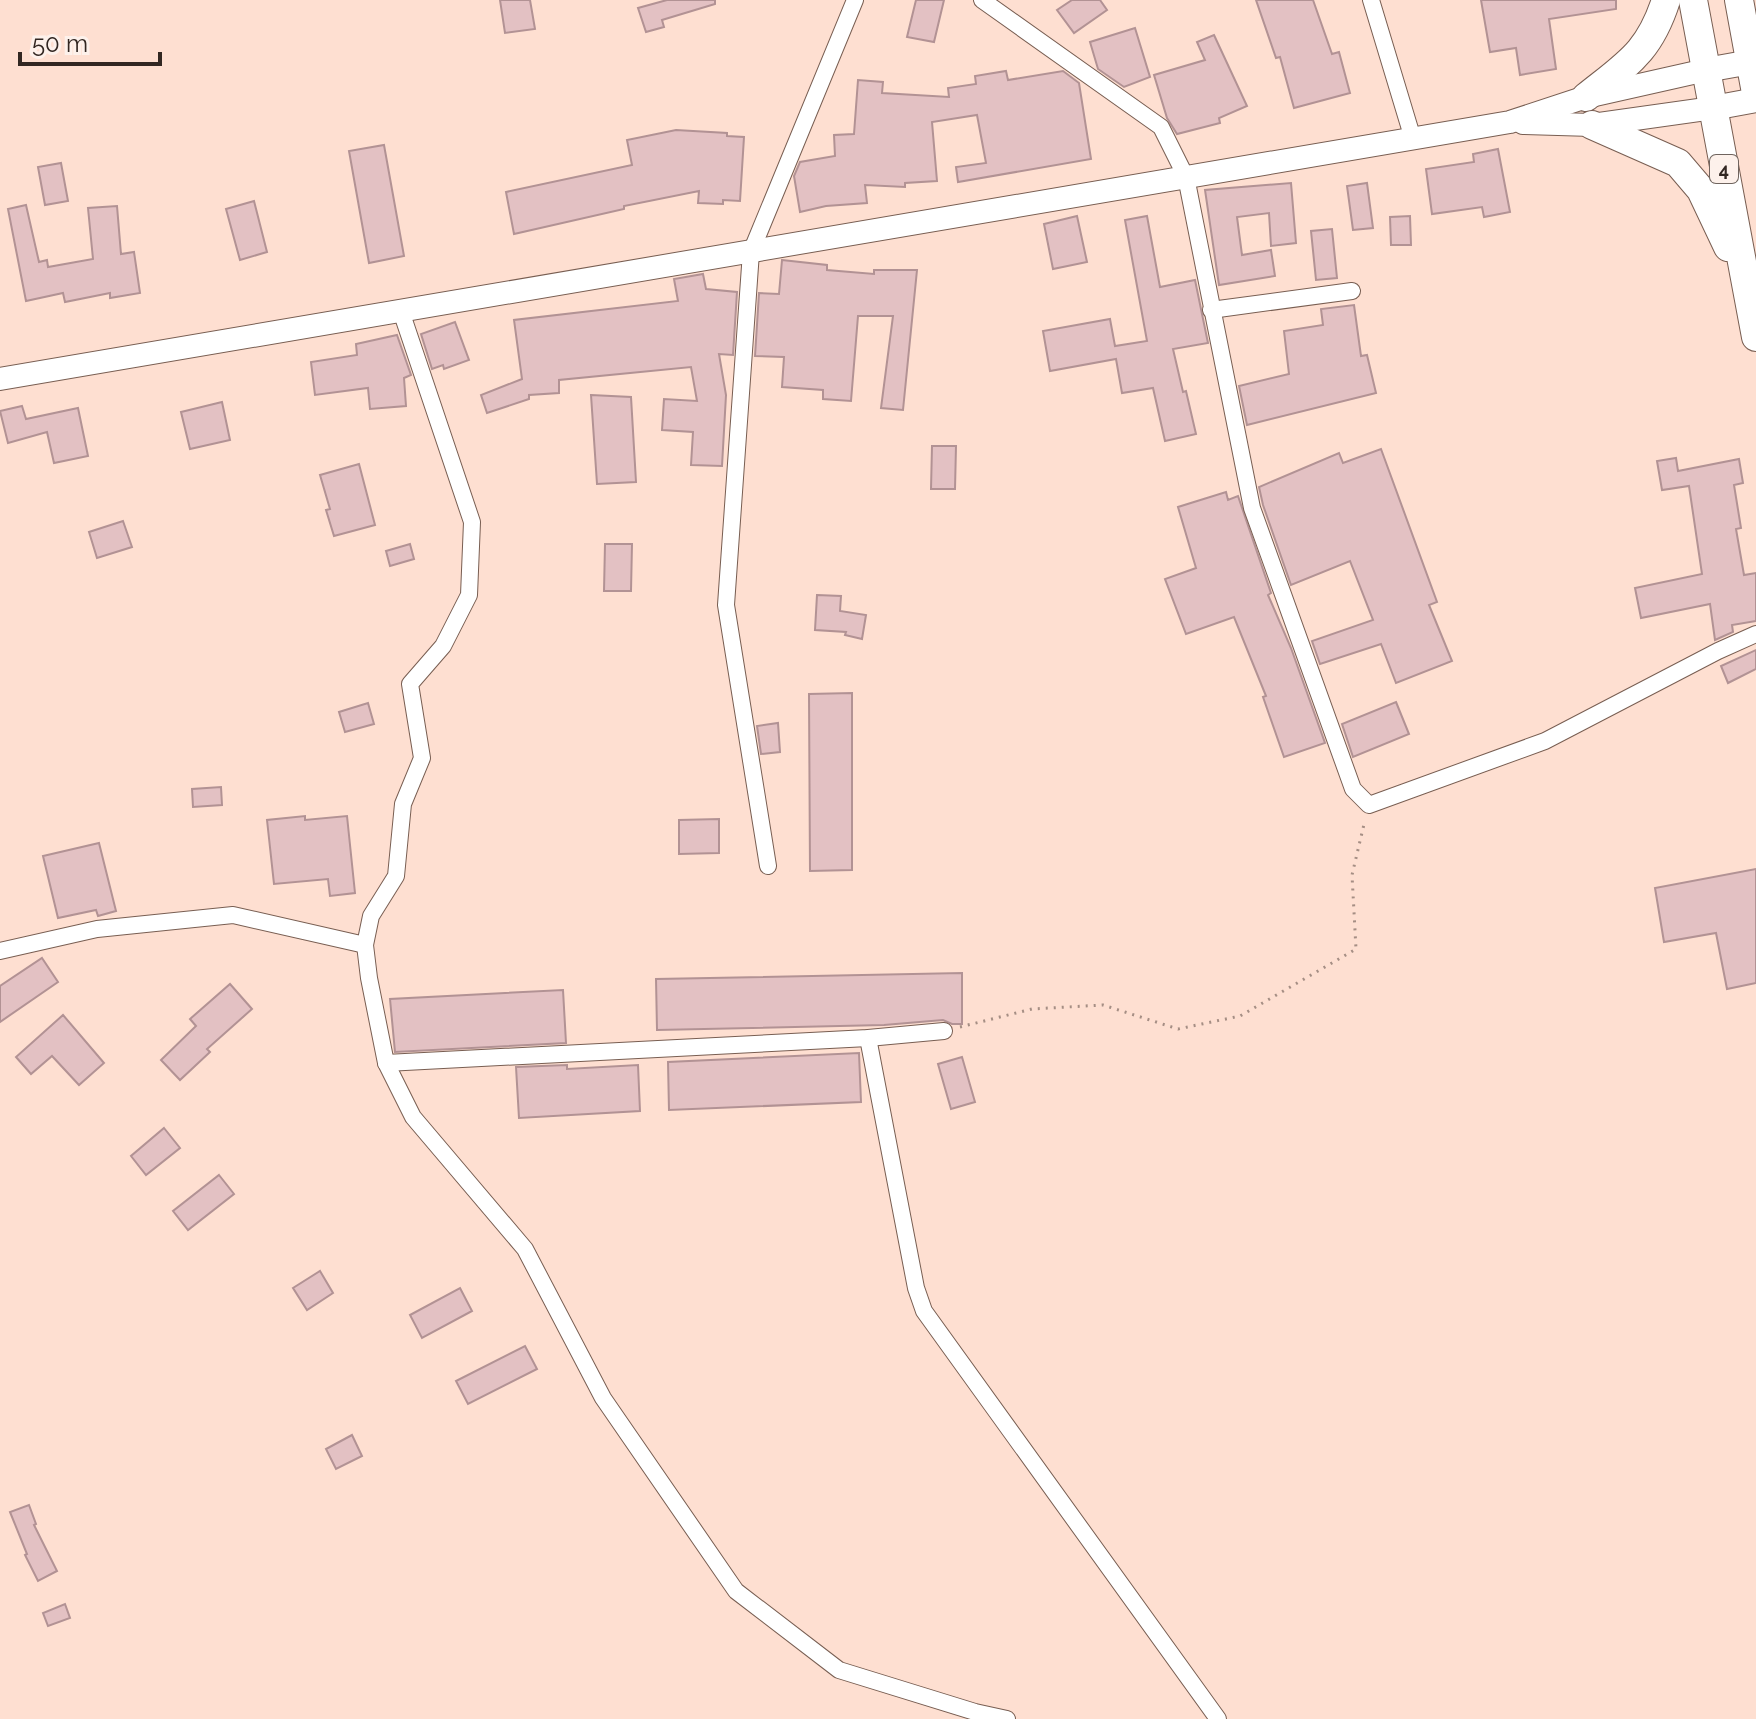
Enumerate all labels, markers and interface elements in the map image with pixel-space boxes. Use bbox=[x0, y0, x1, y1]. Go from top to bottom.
scale bar bbox=[20, 16, 160, 66]
text: 50 m bbox=[32, 29, 88, 58]
road number: 4 bbox=[1710, 155, 1738, 183]

